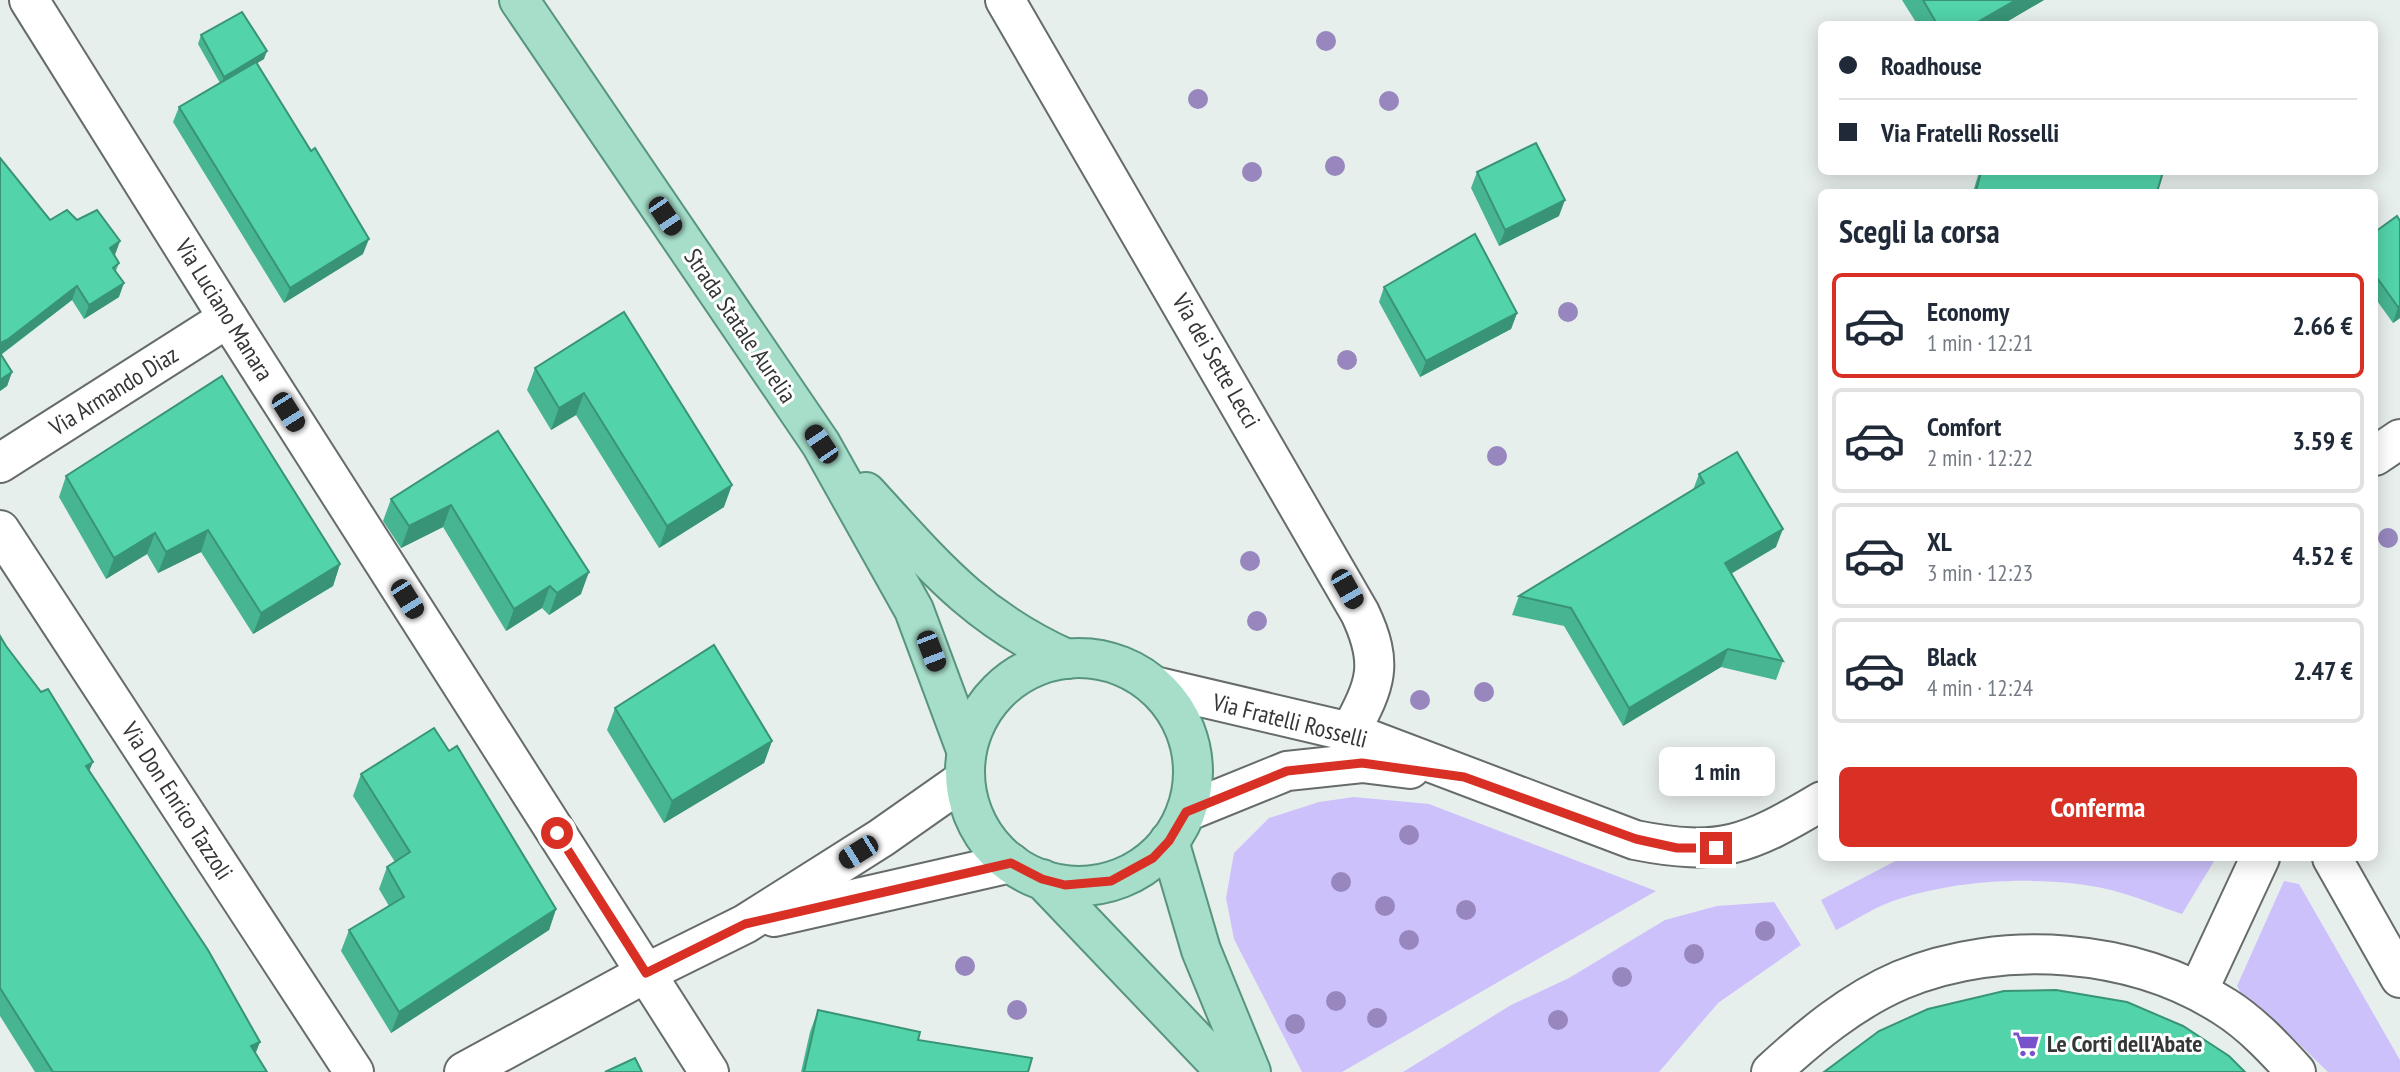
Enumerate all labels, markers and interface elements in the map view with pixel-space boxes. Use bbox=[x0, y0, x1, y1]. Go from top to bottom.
text: Roadhouse bbox=[1881, 49, 1982, 82]
text: Via Fratelli Rosselli bbox=[1881, 116, 2059, 149]
car bbox=[645, 193, 686, 239]
text: Scegli la corsa bbox=[1839, 210, 2000, 252]
street label: Via Luciano Manara bbox=[168, 232, 280, 386]
street label: Strada Statale Aurelia bbox=[677, 243, 803, 409]
street label: Via dei Sette Lecci bbox=[1165, 287, 1267, 434]
icon: car bbox=[1843, 294, 1906, 357]
text: Economy bbox=[1927, 295, 2009, 328]
text: 2.66 € bbox=[2292, 309, 2353, 342]
text: 1 min · 12:21 bbox=[1927, 328, 2033, 357]
street label: Via Armando Diaz bbox=[43, 339, 184, 443]
car bbox=[268, 389, 309, 435]
icon: car bbox=[1843, 409, 1906, 472]
text: Comfort bbox=[1927, 410, 2001, 443]
car bbox=[801, 421, 842, 467]
text: 3.59 € bbox=[2292, 424, 2353, 457]
text: 2 min · 12:22 bbox=[1927, 443, 2033, 472]
icon: car bbox=[1843, 524, 1906, 587]
text: XL bbox=[1927, 525, 1952, 558]
text: 4.52 € bbox=[2292, 539, 2353, 572]
text: 3 min · 12:23 bbox=[1927, 558, 2033, 587]
car bbox=[1328, 566, 1367, 612]
car bbox=[387, 576, 428, 622]
car bbox=[914, 628, 949, 674]
icon: car bbox=[1843, 639, 1906, 702]
text: Black bbox=[1927, 640, 1977, 673]
text: 2.47 € bbox=[2294, 654, 2353, 687]
text: 4 min · 12:24 bbox=[1927, 673, 2033, 702]
street label: Via Fratelli Rosselli bbox=[1209, 686, 1371, 755]
street label: Via Don Enrico Tazzoli bbox=[114, 715, 240, 885]
callout: 1 min bbox=[1658, 746, 1774, 796]
text: 1 min bbox=[1694, 757, 1740, 786]
button: Conferma bbox=[1839, 767, 2357, 847]
route start bbox=[541, 817, 573, 849]
car bbox=[835, 832, 882, 872]
route end bbox=[1700, 832, 1732, 864]
place label: Le Corti dell'Abate bbox=[2047, 1028, 2202, 1059]
supermarket icon: Le Corti dell'Abate bbox=[2011, 1029, 2041, 1059]

